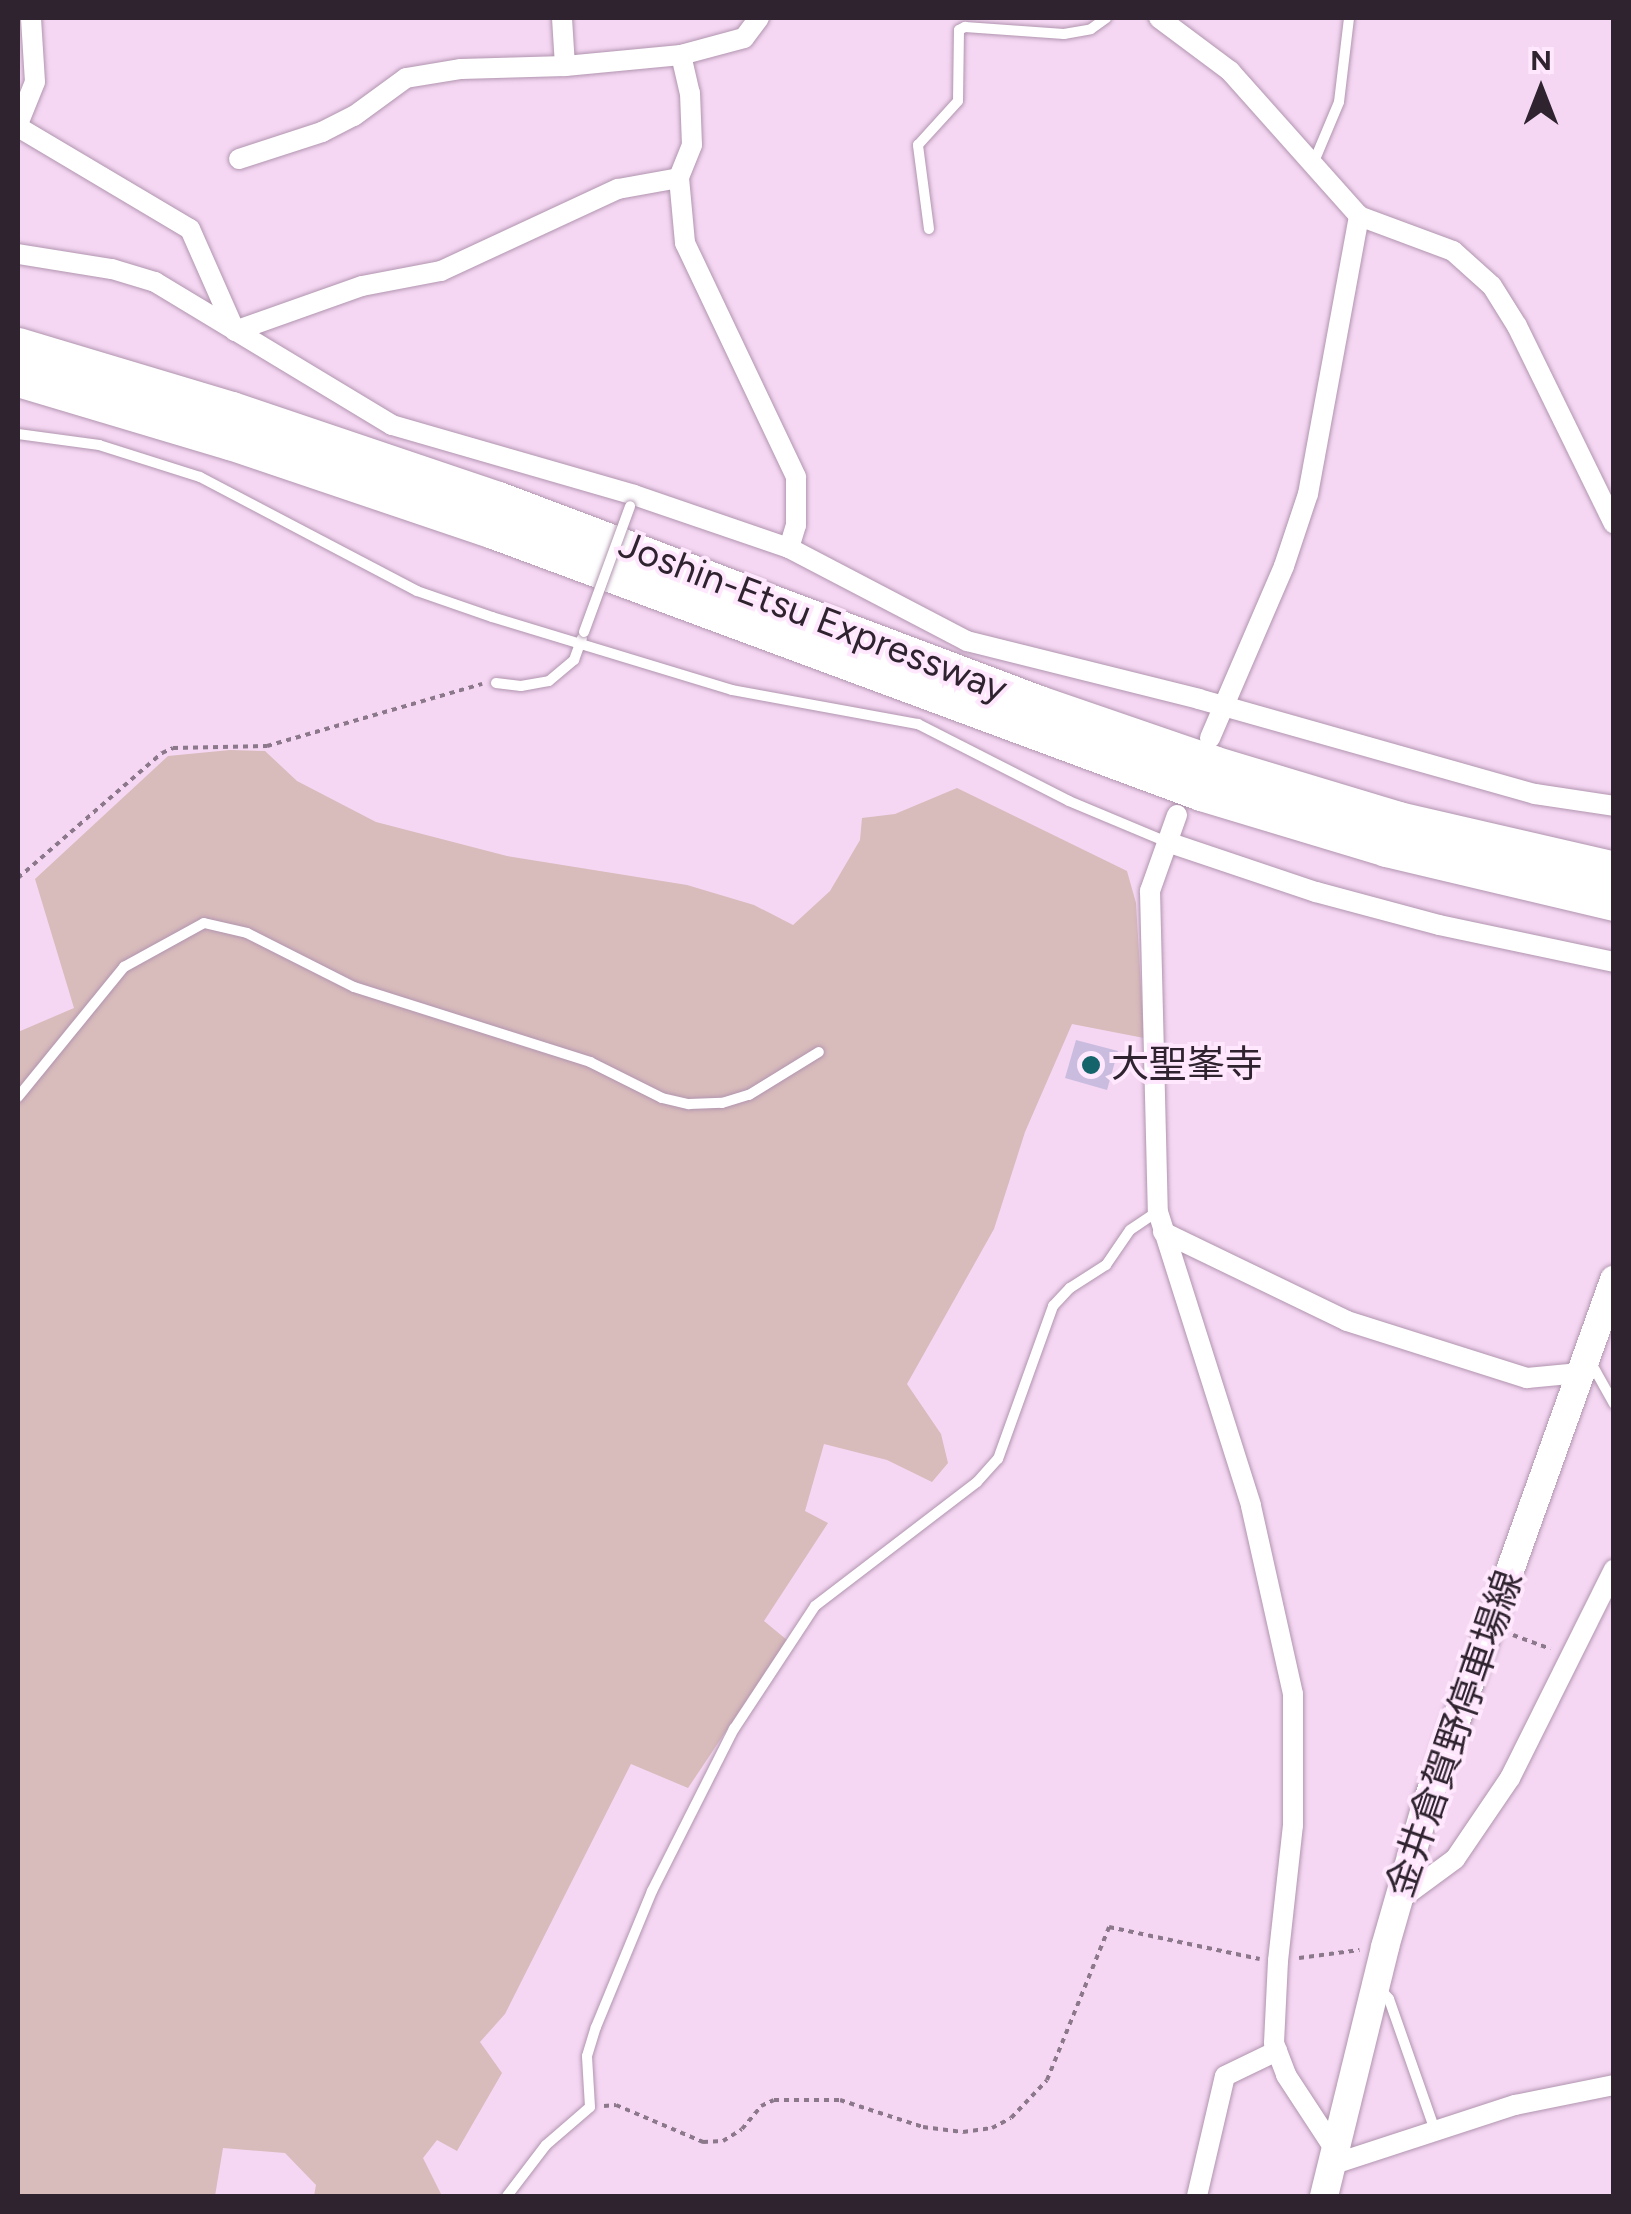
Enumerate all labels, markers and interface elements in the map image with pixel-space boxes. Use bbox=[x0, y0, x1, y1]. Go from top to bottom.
north arrow bbox=[1491, 40, 1591, 140]
text: N bbox=[1530, 43, 1552, 77]
street label: Joshin-Etsu Expressway bbox=[613, 522, 1013, 712]
place label: 大聖峯寺 bbox=[1111, 1042, 1263, 1088]
marker: 大聖峯寺 bbox=[1080, 1054, 1102, 1076]
street label: 金井倉賀野停車場線 bbox=[1378, 1565, 1532, 1903]

